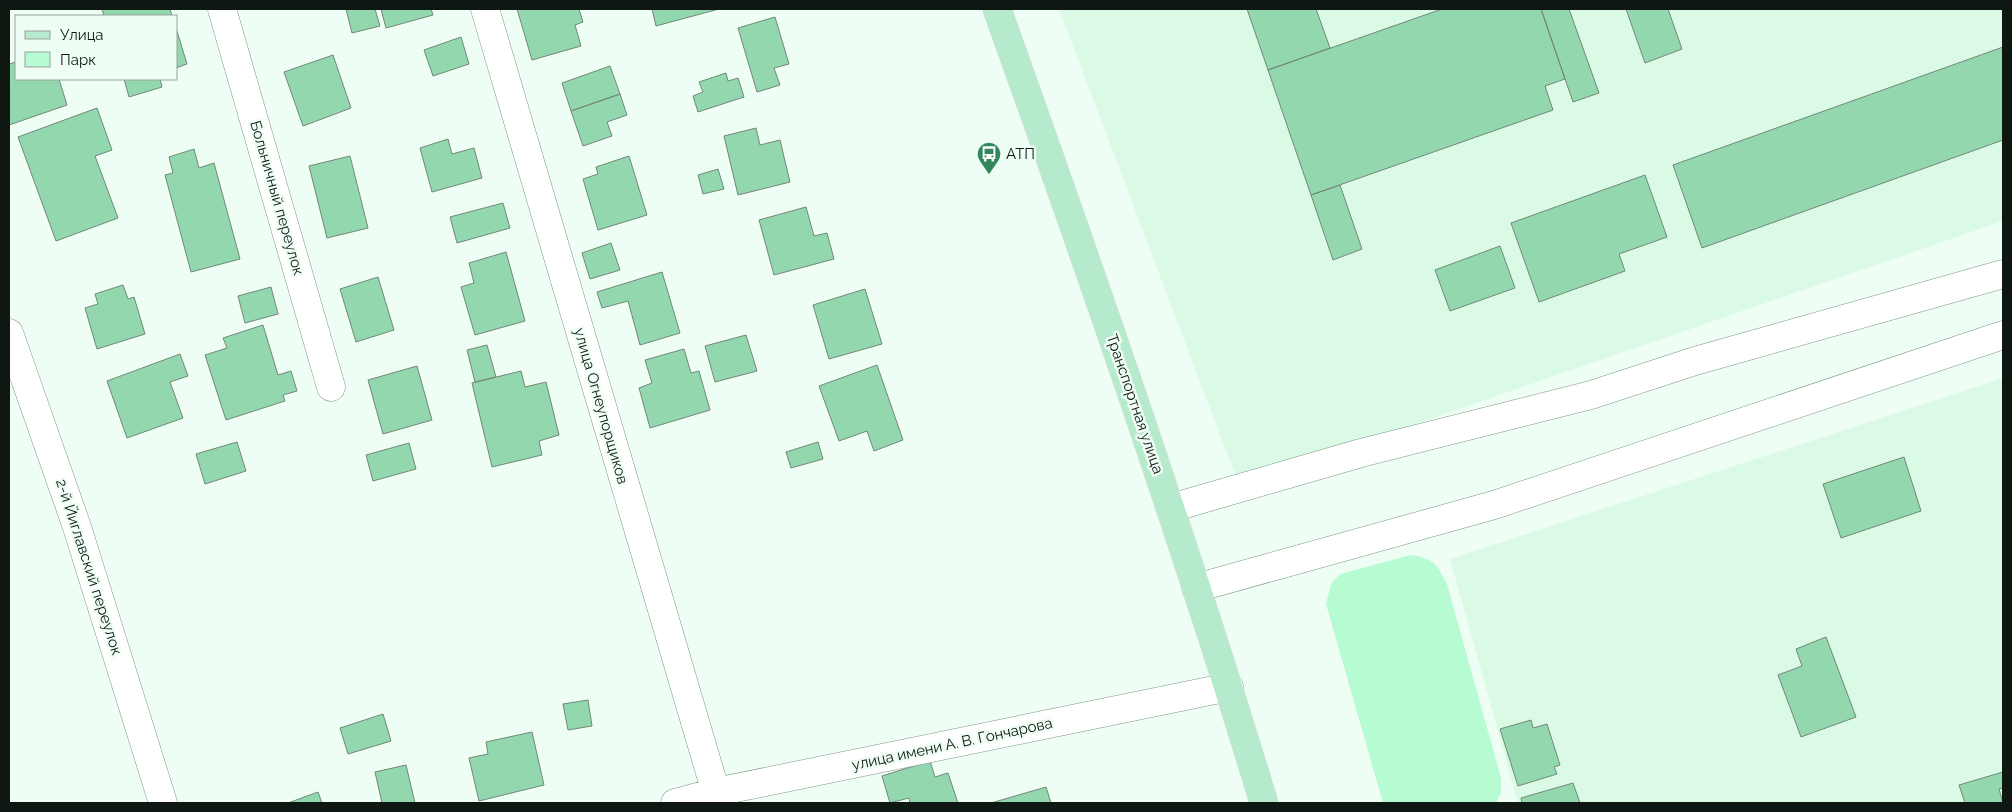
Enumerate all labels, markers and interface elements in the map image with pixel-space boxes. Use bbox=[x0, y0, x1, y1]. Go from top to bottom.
legend bbox=[15, 15, 178, 80]
text: Улица bbox=[60, 26, 104, 44]
text: Парк bbox=[60, 51, 96, 69]
street label: Больничный переулок bbox=[246, 119, 308, 278]
bus stop icon: АТП bbox=[976, 141, 1002, 175]
place label: АТП bbox=[1006, 145, 1035, 163]
street label: улица Огнеупорщиков bbox=[570, 326, 632, 486]
street label: Транспортная улица bbox=[1103, 332, 1167, 476]
street label: 2-й Йиглавский переулок bbox=[52, 477, 126, 658]
street label: улица имени А. В. Гончарова bbox=[850, 714, 1054, 774]

